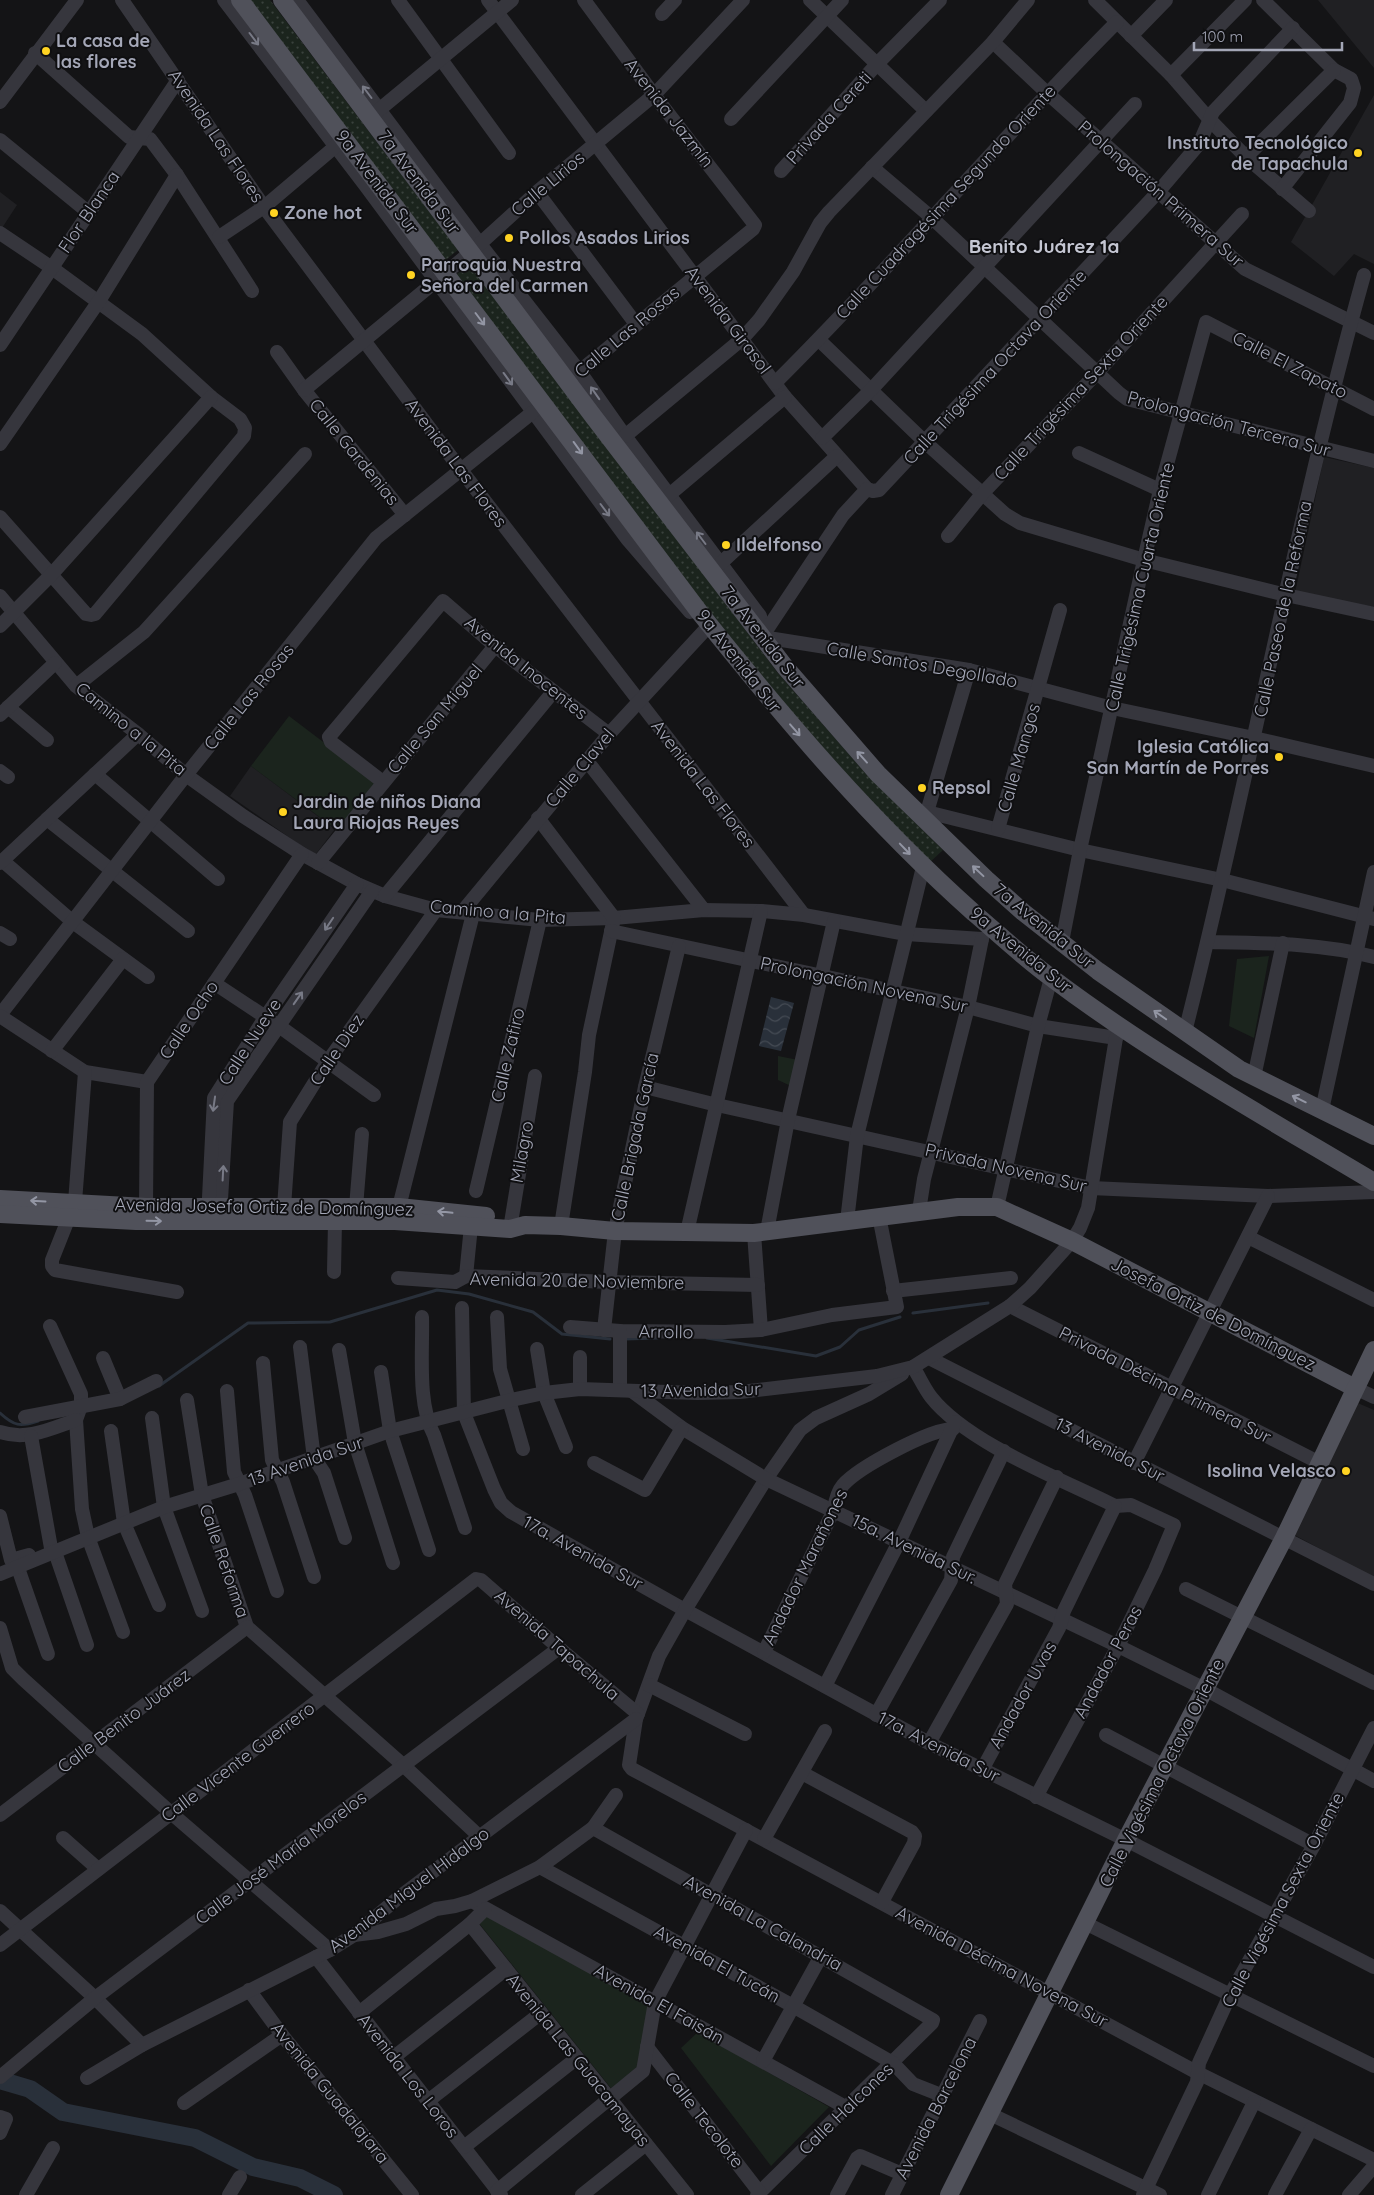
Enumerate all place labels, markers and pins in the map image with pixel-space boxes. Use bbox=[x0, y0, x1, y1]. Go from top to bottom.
place label: La casa de las flores bbox=[56, 29, 150, 73]
marker: La casa de las flores bbox=[40, 45, 52, 57]
place label: Instituto Tecnológico de Tapachula bbox=[1167, 131, 1348, 175]
marker: Instituto Tecnológico de Tapachula bbox=[1352, 147, 1364, 159]
place label: Zone hot bbox=[284, 201, 362, 224]
marker: Zone hot bbox=[268, 207, 280, 219]
place label: Pollos Asados Lirios bbox=[519, 226, 690, 249]
marker: Pollos Asados Lirios bbox=[503, 232, 515, 244]
place label: Parroquia Nuestra Señora del Carmen bbox=[421, 253, 588, 297]
marker: Parroquia Nuestra Señora del Carmen bbox=[405, 269, 417, 281]
place label: Ildelfonso bbox=[736, 533, 822, 556]
marker: Ildelfonso bbox=[720, 539, 732, 551]
place label: Iglesia Católica San Martín de Porres bbox=[1087, 735, 1269, 779]
marker: Iglesia Católica San Martín de Porres bbox=[1273, 751, 1285, 763]
place label: Repsol bbox=[932, 776, 991, 799]
marker: Repsol bbox=[916, 782, 928, 794]
place label: Jardin de niños Diana Laura Riojas Reyes bbox=[293, 790, 481, 834]
marker: Jardin de niños Diana Laura Riojas Reyes bbox=[277, 806, 289, 818]
place label: Isolina Velasco bbox=[1207, 1459, 1336, 1482]
marker: Isolina Velasco bbox=[1340, 1465, 1352, 1477]

